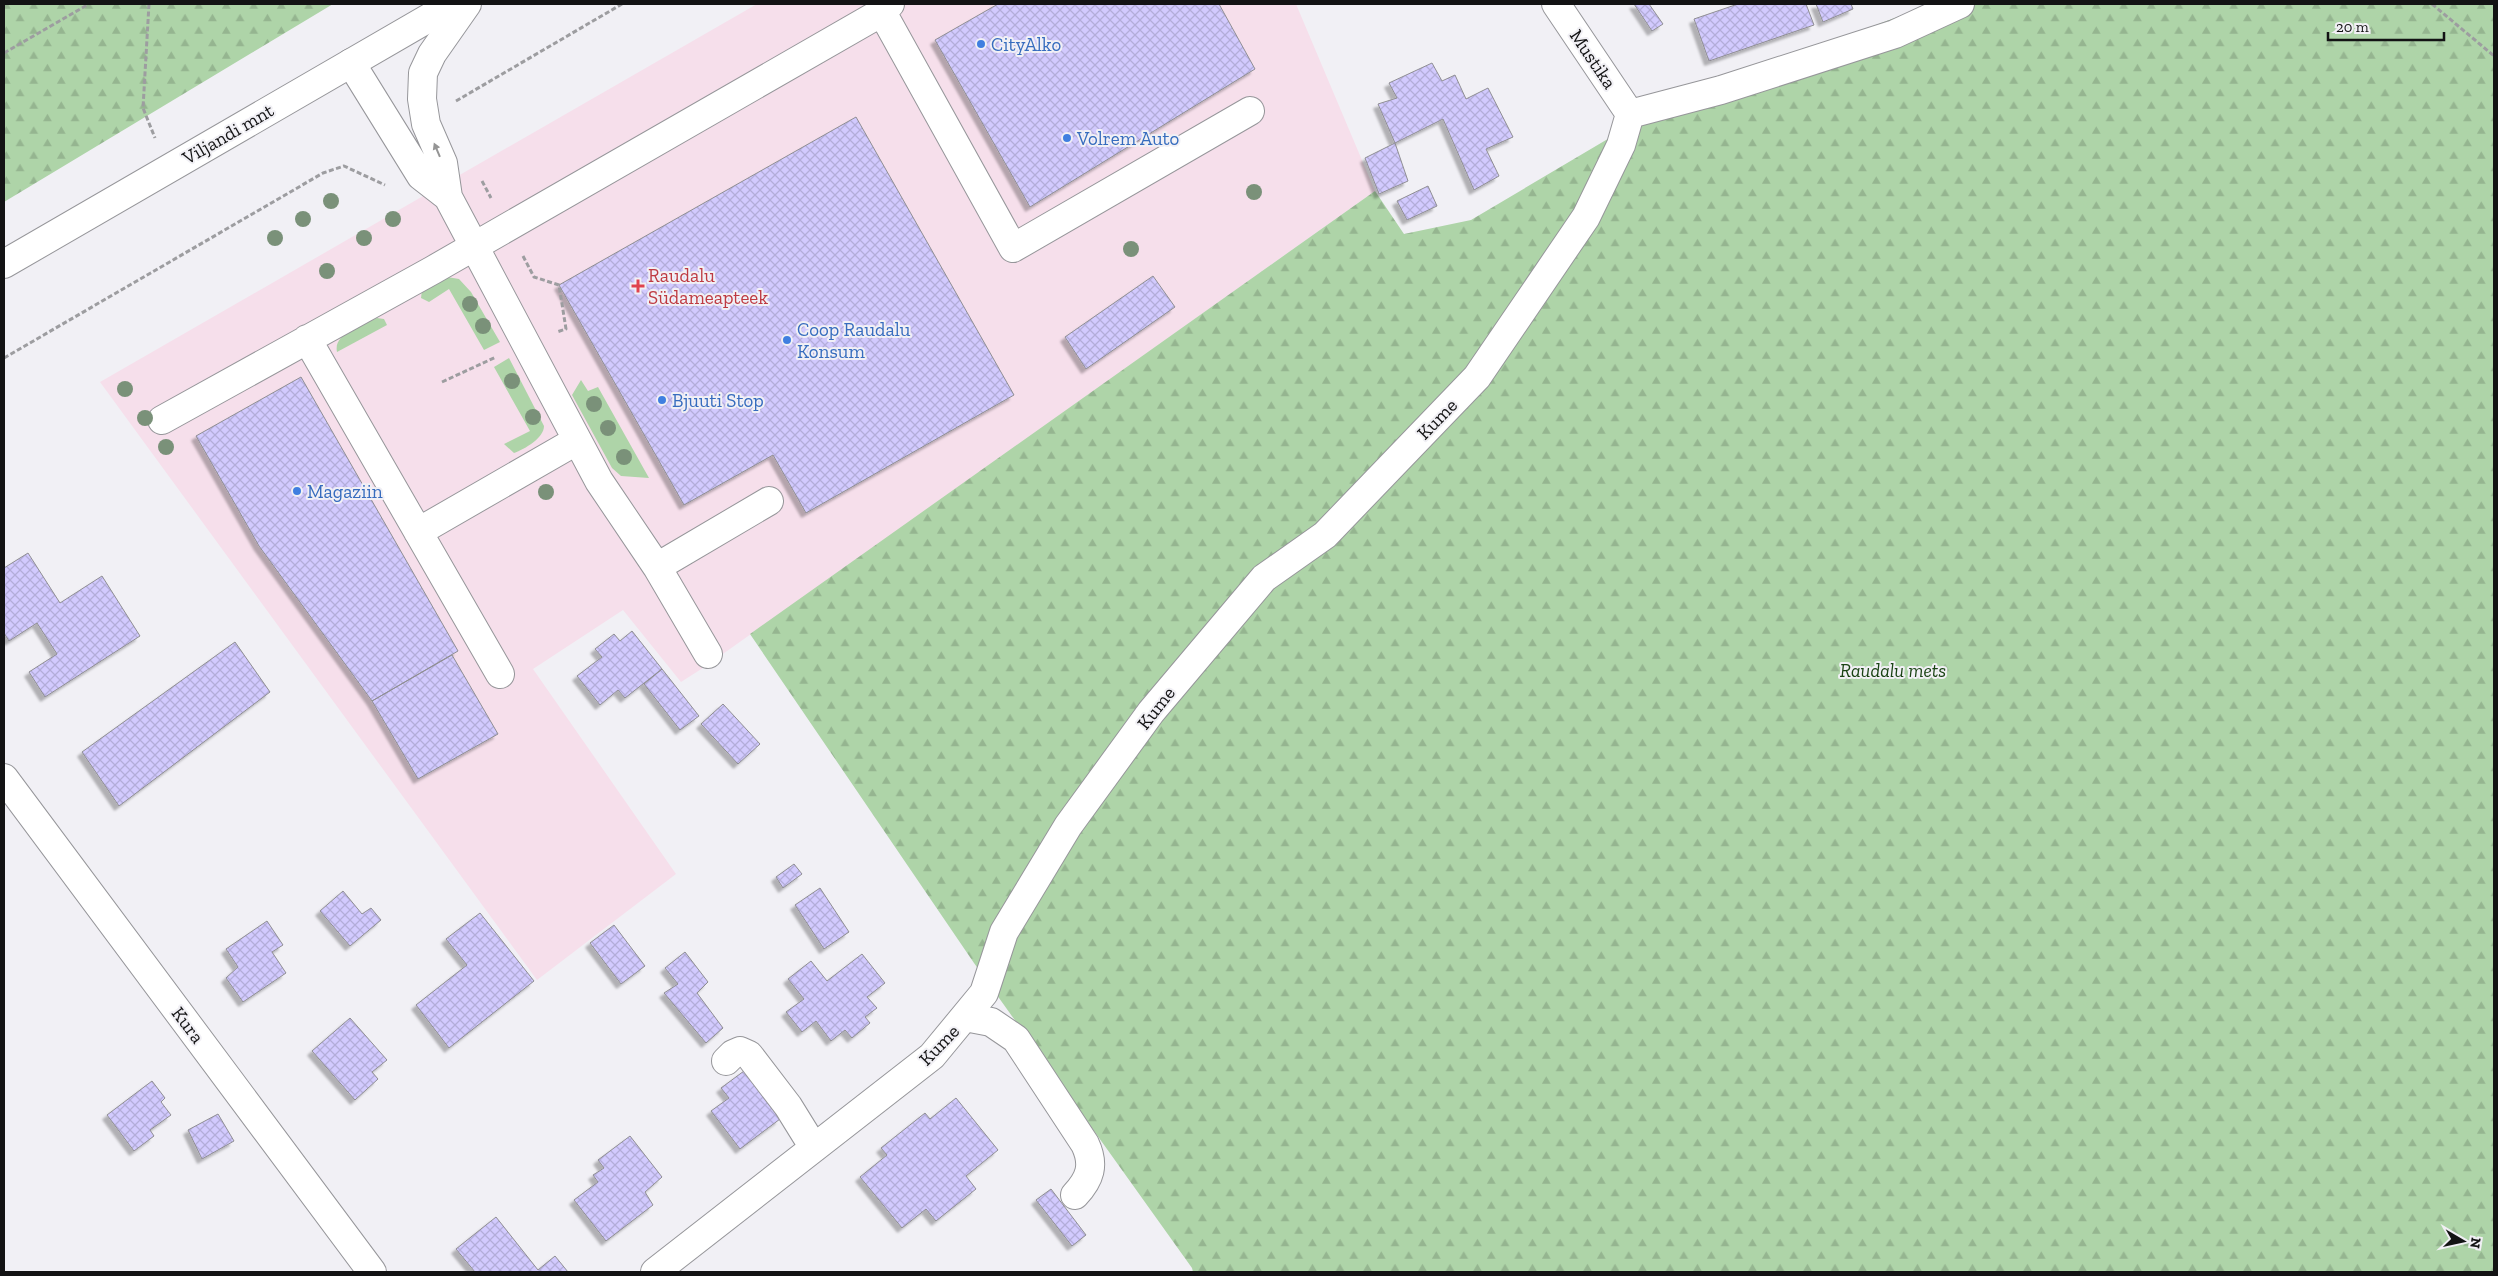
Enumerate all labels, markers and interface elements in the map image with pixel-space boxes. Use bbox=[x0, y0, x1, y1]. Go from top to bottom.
scale bar bbox=[2328, 10, 2444, 42]
text: 20 m bbox=[2336, 18, 2369, 36]
street label: Mustika bbox=[1565, 25, 1621, 93]
place label: CityAlko bbox=[991, 33, 1061, 56]
marker: CityAlko bbox=[975, 38, 987, 50]
street label: Viljandi mnt bbox=[177, 99, 278, 170]
place label: Volrem Auto bbox=[1076, 127, 1180, 150]
marker: Volrem Auto bbox=[1061, 132, 1073, 144]
one-way arrow bbox=[433, 143, 441, 157]
place label: Raudalu Südameapteek bbox=[648, 264, 768, 309]
marker: Raudalu Südameapteek bbox=[632, 280, 644, 292]
place label: Coop Raudalu Konsum bbox=[797, 318, 911, 363]
marker: Coop Raudalu Konsum bbox=[781, 334, 793, 346]
place label: Bjuuti Stop bbox=[672, 389, 764, 412]
marker: Bjuuti Stop bbox=[656, 394, 668, 406]
street label: Kume bbox=[1412, 394, 1462, 444]
place label: Magaziin bbox=[307, 480, 383, 503]
marker: Magaziin bbox=[291, 485, 303, 497]
park label: Raudalu mets bbox=[1840, 659, 1946, 682]
street label: Kume bbox=[1132, 682, 1180, 734]
street label: Kura bbox=[167, 1002, 209, 1048]
street label: Kume bbox=[914, 1020, 964, 1070]
north arrow bbox=[2438, 1216, 2488, 1266]
text: N bbox=[2466, 1236, 2485, 1250]

